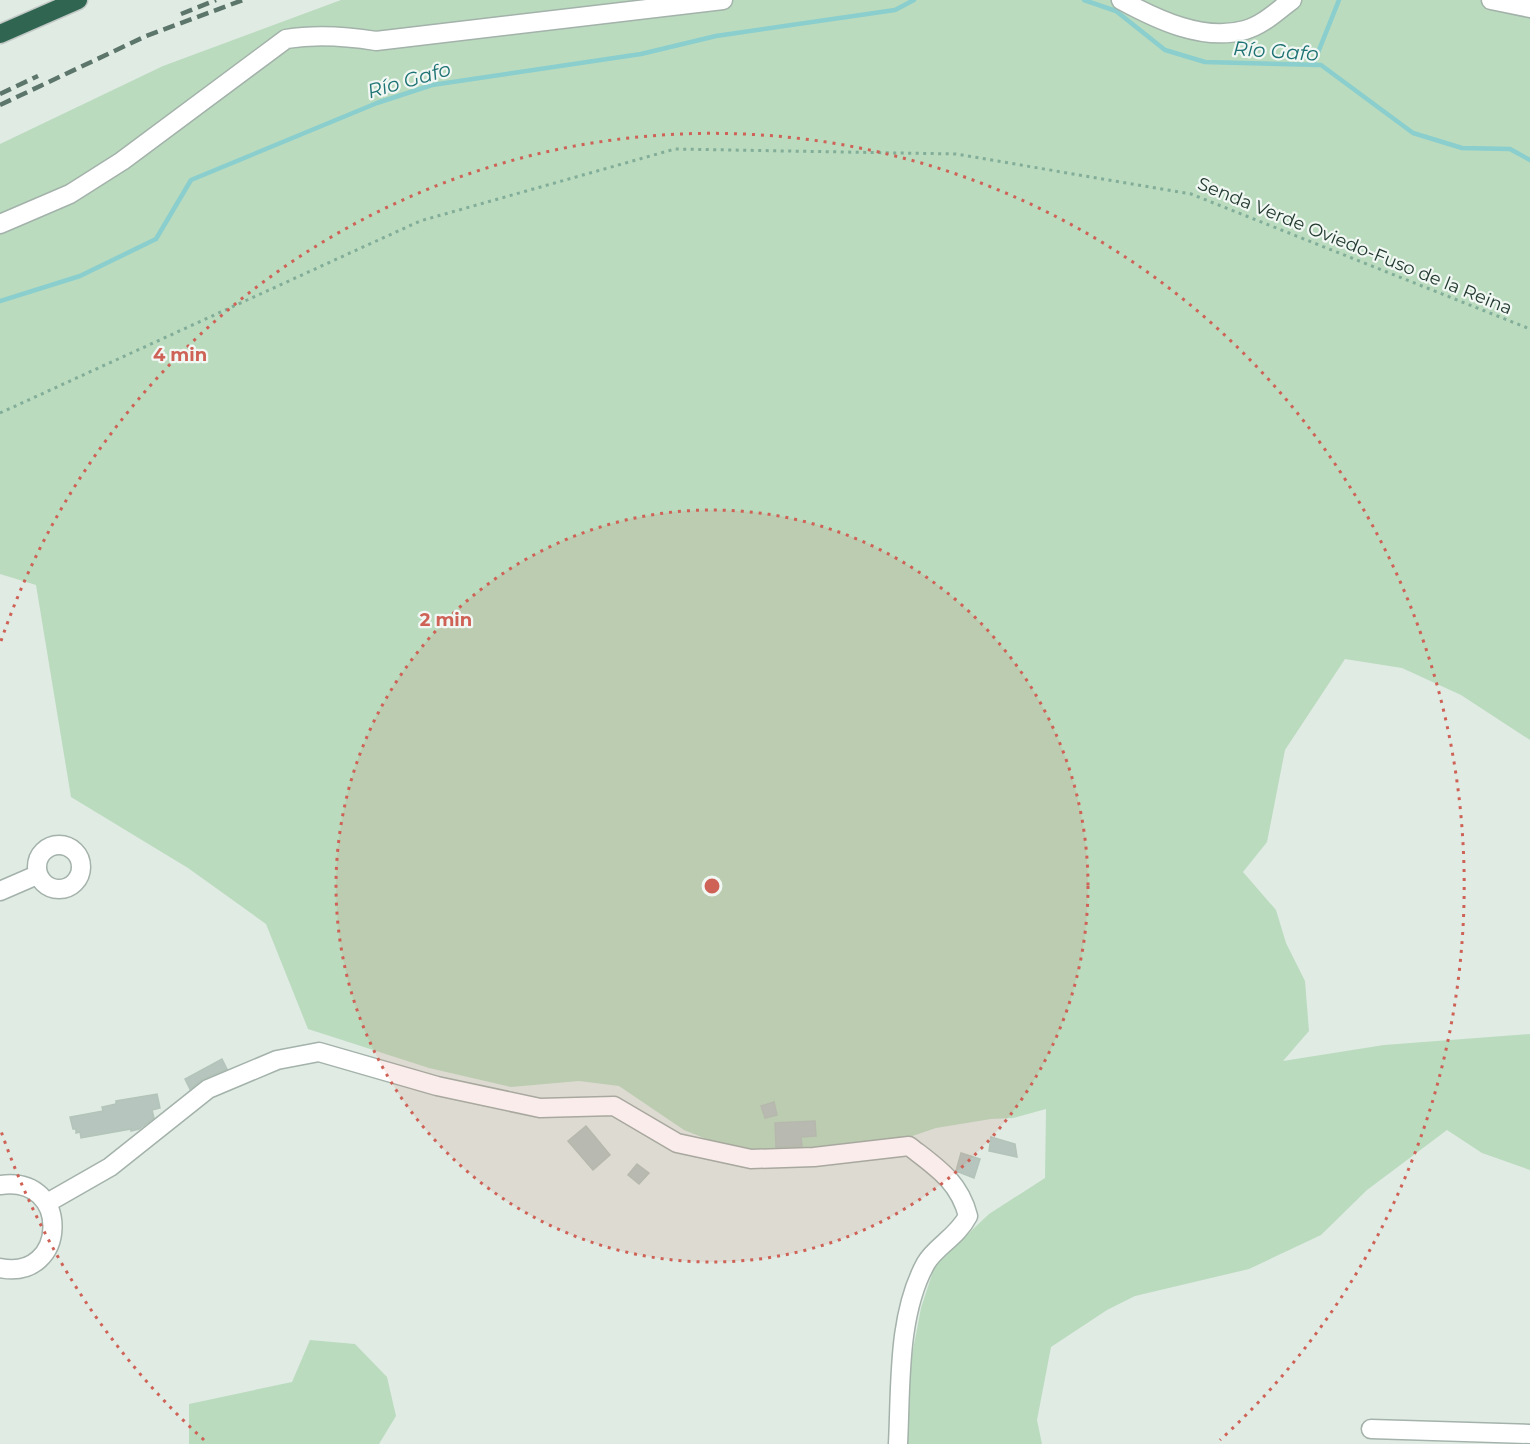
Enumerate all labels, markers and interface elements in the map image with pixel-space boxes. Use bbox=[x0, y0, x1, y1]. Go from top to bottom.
water label: Río Gafo bbox=[1232, 36, 1320, 66]
water label: Río Gafo bbox=[364, 57, 454, 103]
street label: Senda Verde Oviedo-Fuso de la Reina bbox=[1194, 173, 1516, 319]
text: 4 min bbox=[153, 344, 207, 366]
text: 2 min bbox=[420, 609, 472, 631]
centre of rings bbox=[702, 876, 722, 896]

